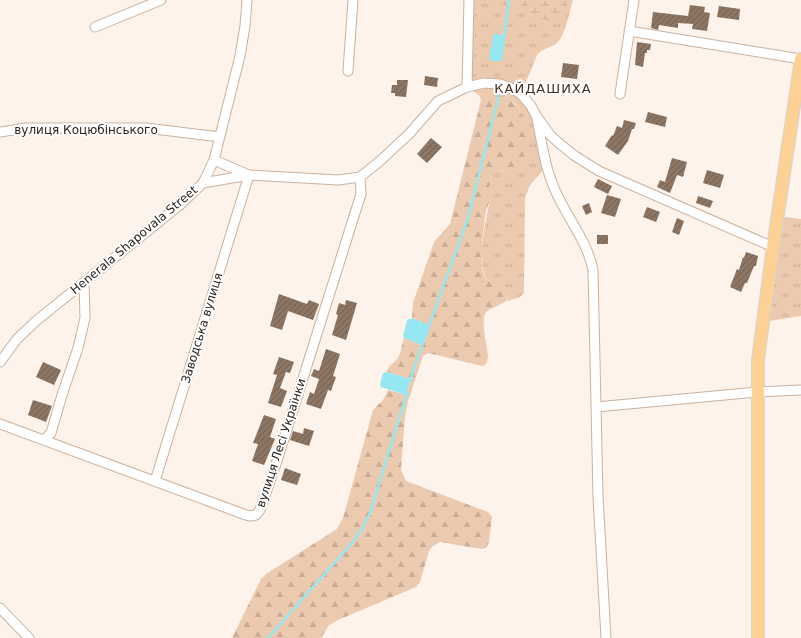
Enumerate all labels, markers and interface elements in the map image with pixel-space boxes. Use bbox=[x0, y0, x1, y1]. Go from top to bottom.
district label: КАЙДАШИХА bbox=[494, 81, 592, 96]
street label: вулиця Коцюбінського bbox=[14, 123, 158, 137]
street label: Henerala Shapovala Street bbox=[68, 183, 200, 297]
street label: Заводська вулиця bbox=[179, 271, 225, 385]
street label: вулиця Лесі Українки bbox=[254, 377, 308, 509]

